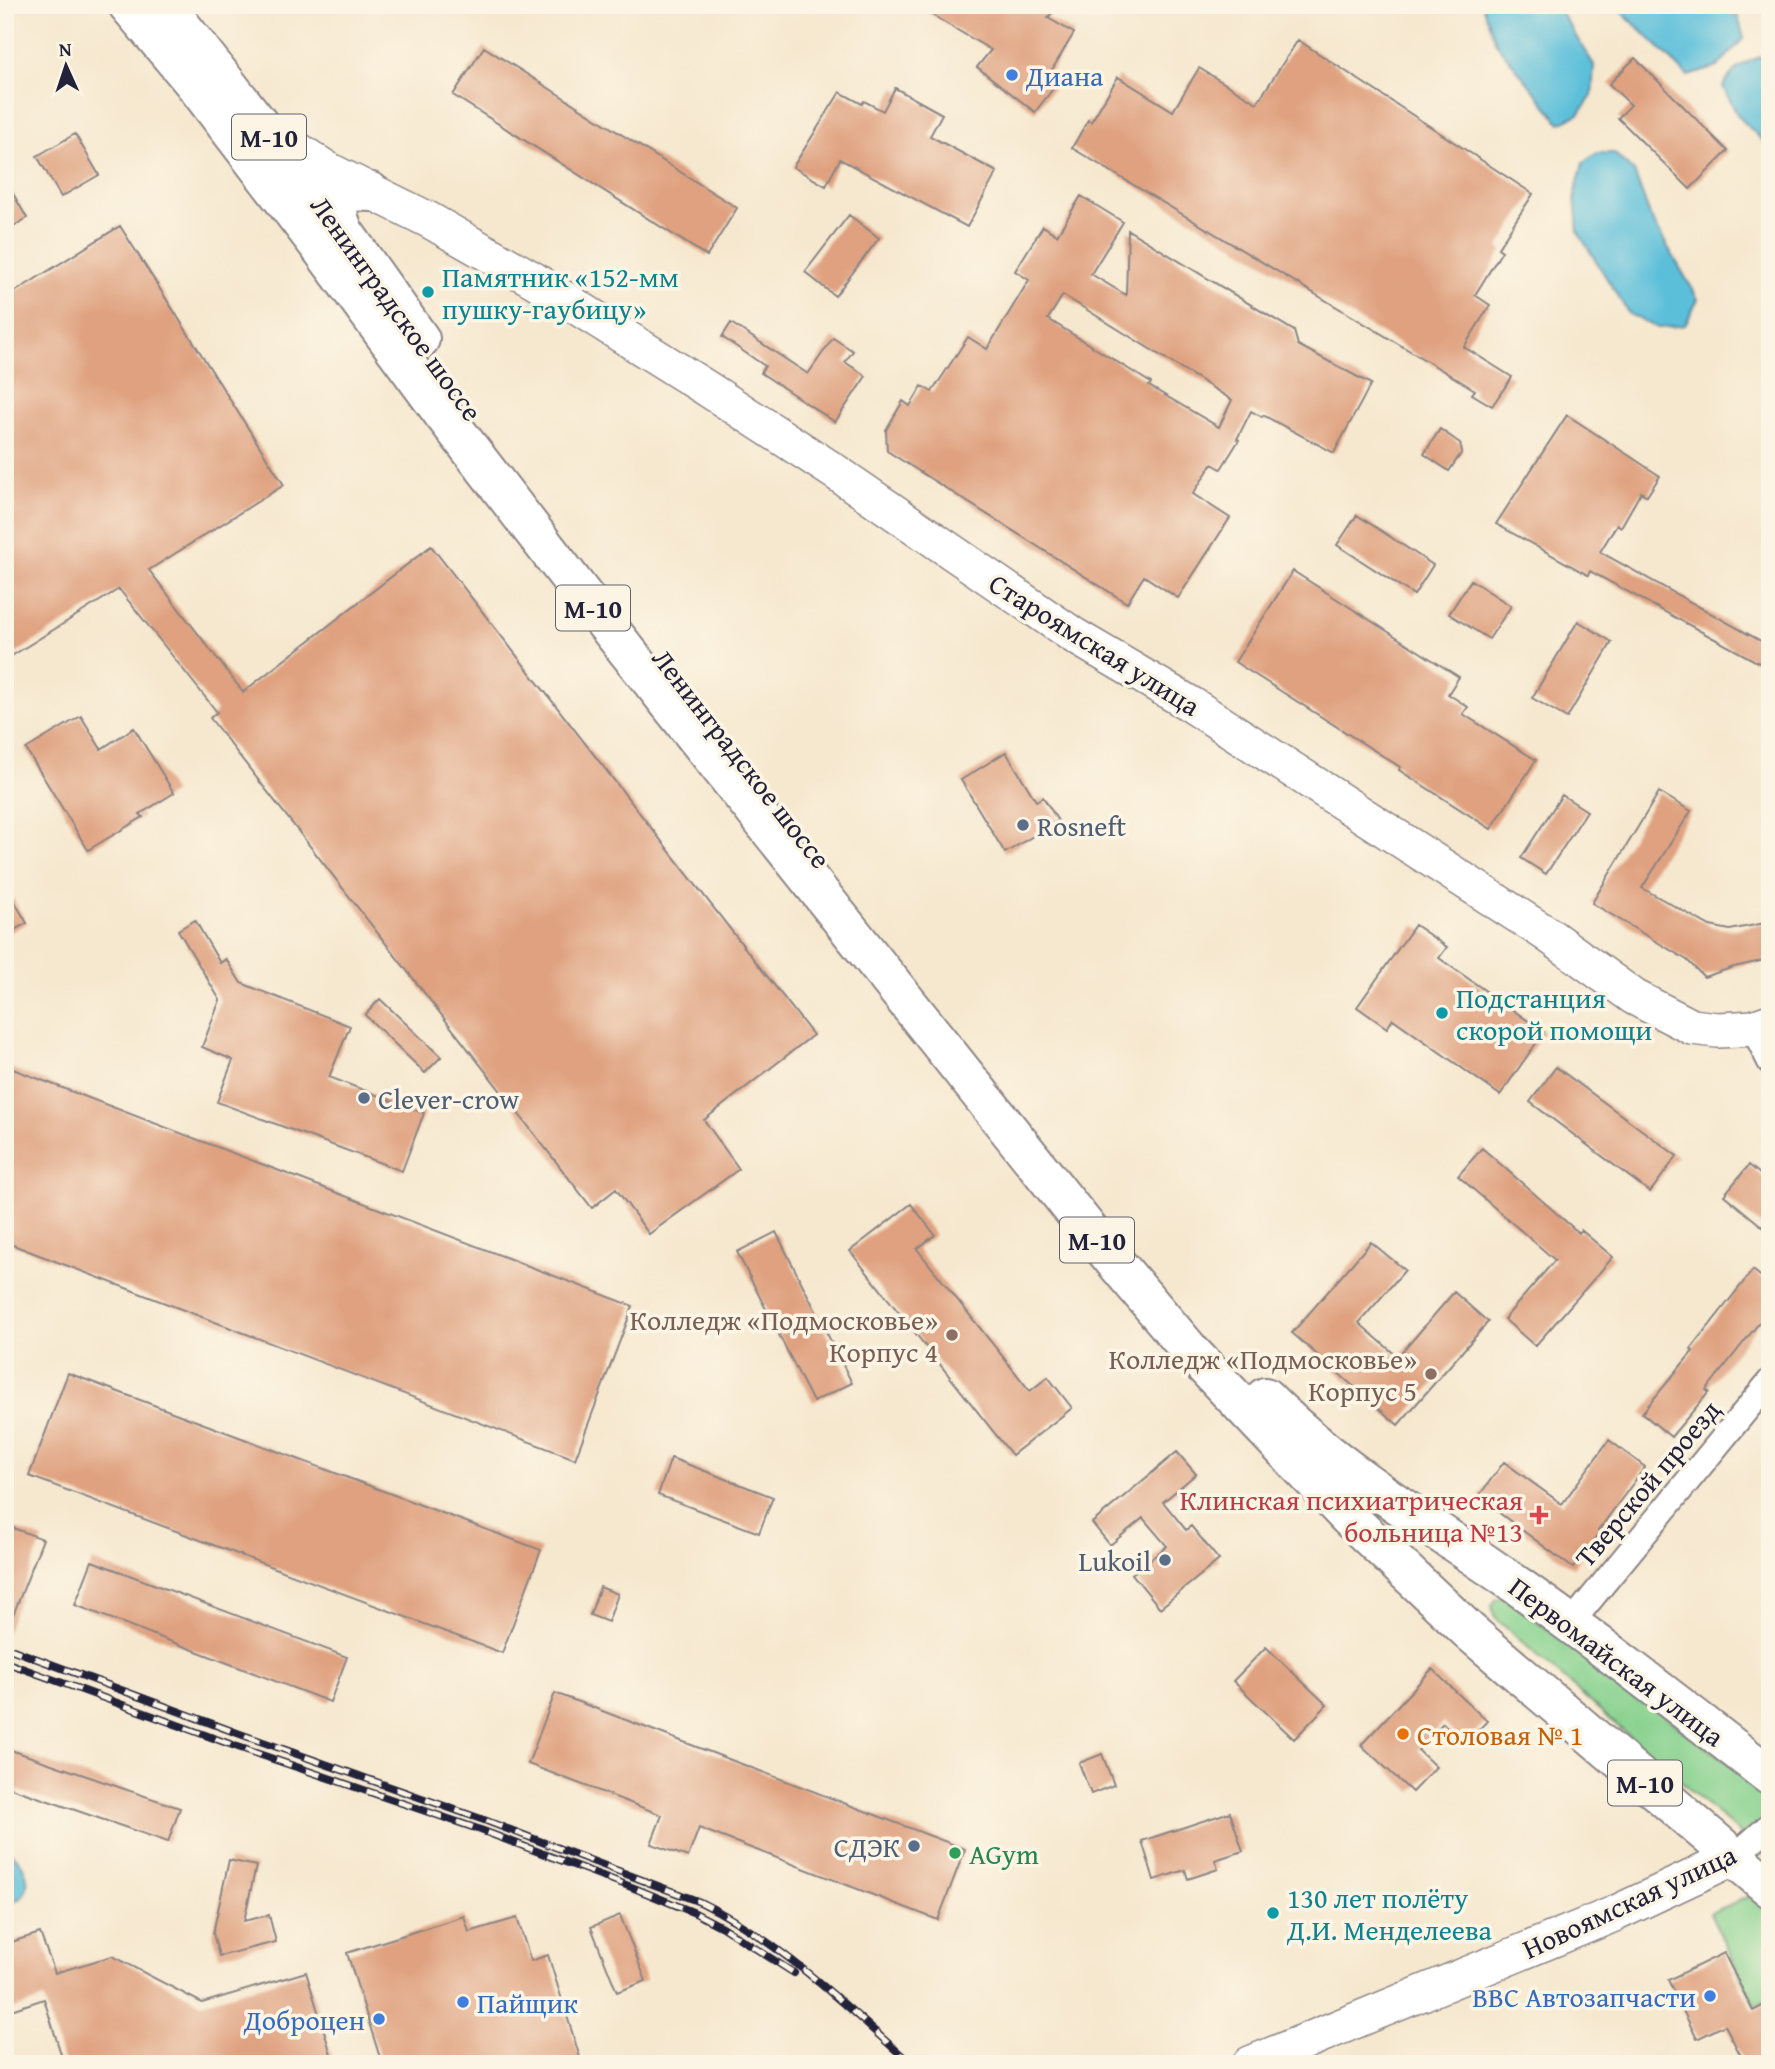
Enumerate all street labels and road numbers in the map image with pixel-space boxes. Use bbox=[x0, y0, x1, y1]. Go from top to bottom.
road number: М-10 bbox=[232, 114, 306, 160]
street label: Ленинградское шоссе bbox=[301, 187, 493, 429]
street label: Староямская улица bbox=[982, 563, 1209, 726]
road number: М-10 bbox=[556, 586, 630, 630]
street label: Ленинградское шоссе bbox=[643, 639, 841, 877]
road number: М-10 bbox=[1060, 1218, 1134, 1262]
street label: Тверской проезд bbox=[1565, 1390, 1729, 1576]
street label: Первомайская улица bbox=[1501, 1566, 1734, 1756]
road number: М-10 bbox=[1608, 1760, 1682, 1806]
street label: Новоямская улица bbox=[1516, 1833, 1743, 1968]

